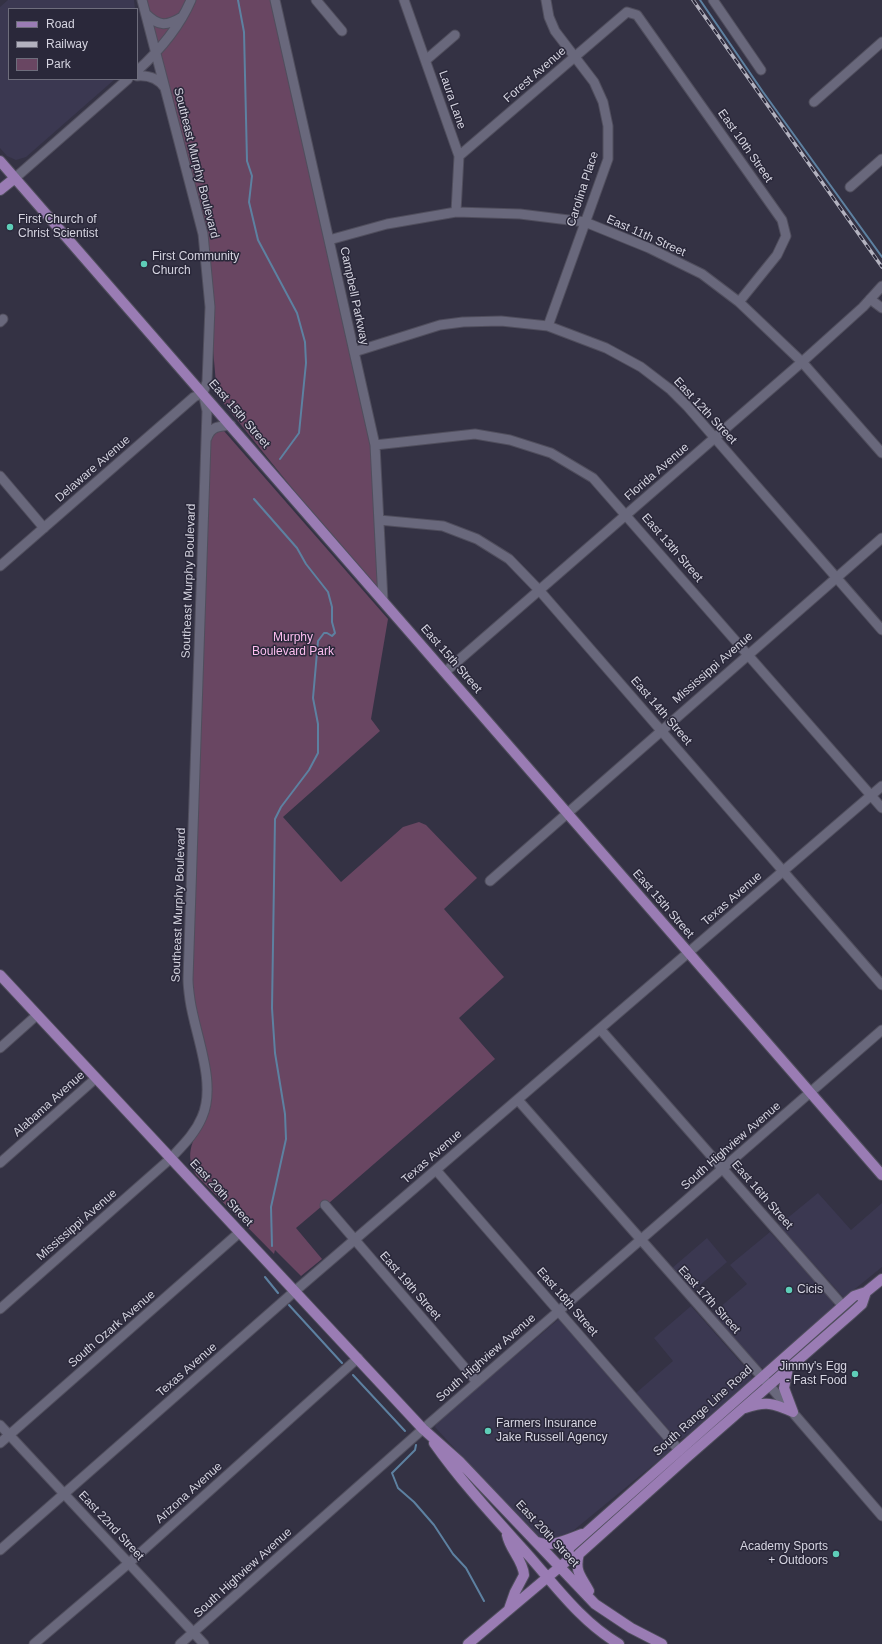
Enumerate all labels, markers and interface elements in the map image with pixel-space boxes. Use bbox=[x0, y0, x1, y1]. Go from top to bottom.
legend bbox=[8, 8, 138, 80]
text: Road bbox=[46, 17, 75, 31]
text: Railway bbox=[46, 37, 88, 51]
street label: Forest Avenue bbox=[501, 44, 569, 106]
text: Park bbox=[46, 57, 71, 71]
street label: Laura Lane bbox=[435, 69, 469, 131]
street label: Southeast Murphy Boulevard bbox=[170, 86, 222, 240]
street label: East 10th Street bbox=[714, 107, 776, 185]
street label: Carolina Place bbox=[564, 150, 602, 228]
street label: East 11th Street bbox=[604, 212, 688, 260]
place label: First Church of Christ Scientist bbox=[18, 213, 98, 241]
marker: First Church of Christ Scientist bbox=[5, 222, 15, 232]
street label: Campbell Parkway bbox=[337, 246, 371, 346]
place label: First Community Church bbox=[152, 250, 239, 278]
marker: First Community Church bbox=[139, 259, 149, 269]
street label: East 12th Street bbox=[670, 375, 740, 447]
street label: East 15th Street bbox=[205, 377, 273, 451]
street label: Delaware Avenue bbox=[53, 433, 133, 505]
street label: Florida Avenue bbox=[622, 440, 692, 504]
street label: Southeast Murphy Boulevard bbox=[179, 503, 199, 659]
street label: East 13th Street bbox=[638, 511, 706, 585]
street label: East 15th Street bbox=[417, 622, 485, 696]
street label: Mississippi Avenue bbox=[670, 629, 756, 707]
park label: Murphy Boulevard Park bbox=[252, 631, 334, 659]
street label: East 14th Street bbox=[627, 674, 695, 748]
street label: Southeast Murphy Boulevard bbox=[169, 827, 189, 983]
street label: East 15th Street bbox=[629, 867, 697, 941]
street label: Texas Avenue bbox=[699, 869, 765, 929]
street label: Alabama Avenue bbox=[10, 1068, 88, 1140]
street label: South Highview Avenue bbox=[678, 1099, 784, 1193]
street label: Texas Avenue bbox=[399, 1127, 465, 1187]
street label: East 20th Street bbox=[186, 1157, 256, 1229]
street label: East 16th Street bbox=[728, 1158, 796, 1232]
street label: Mississippi Avenue bbox=[34, 1186, 120, 1264]
street label: East 19th Street bbox=[376, 1249, 444, 1323]
street label: East 17th Street bbox=[675, 1263, 743, 1337]
street label: East 18th Street bbox=[533, 1265, 601, 1339]
place label: Cicis bbox=[797, 1283, 823, 1297]
marker: Cicis bbox=[784, 1285, 794, 1295]
street label: South Ozark Avenue bbox=[66, 1287, 158, 1371]
street label: South Highview Avenue bbox=[433, 1311, 539, 1405]
street label: Texas Avenue bbox=[154, 1340, 220, 1400]
place label: Jimmy's Egg - Fast Food bbox=[779, 1360, 847, 1388]
street label: South Range Line Road bbox=[651, 1363, 755, 1459]
marker: Jimmy's Egg - Fast Food bbox=[850, 1369, 860, 1379]
place label: Farmers Insurance Jake Russell Agency bbox=[496, 1417, 607, 1445]
marker: Farmers Insurance Jake Russell Agency bbox=[483, 1426, 493, 1436]
street label: Arizona Avenue bbox=[153, 1459, 225, 1527]
street label: East 22nd Street bbox=[75, 1488, 147, 1564]
street label: East 20th Street bbox=[512, 1498, 582, 1570]
street label: South Highview Avenue bbox=[191, 1525, 295, 1621]
place label: Academy Sports + Outdoors bbox=[740, 1540, 828, 1568]
marker: Academy Sports + Outdoors bbox=[831, 1549, 841, 1559]

